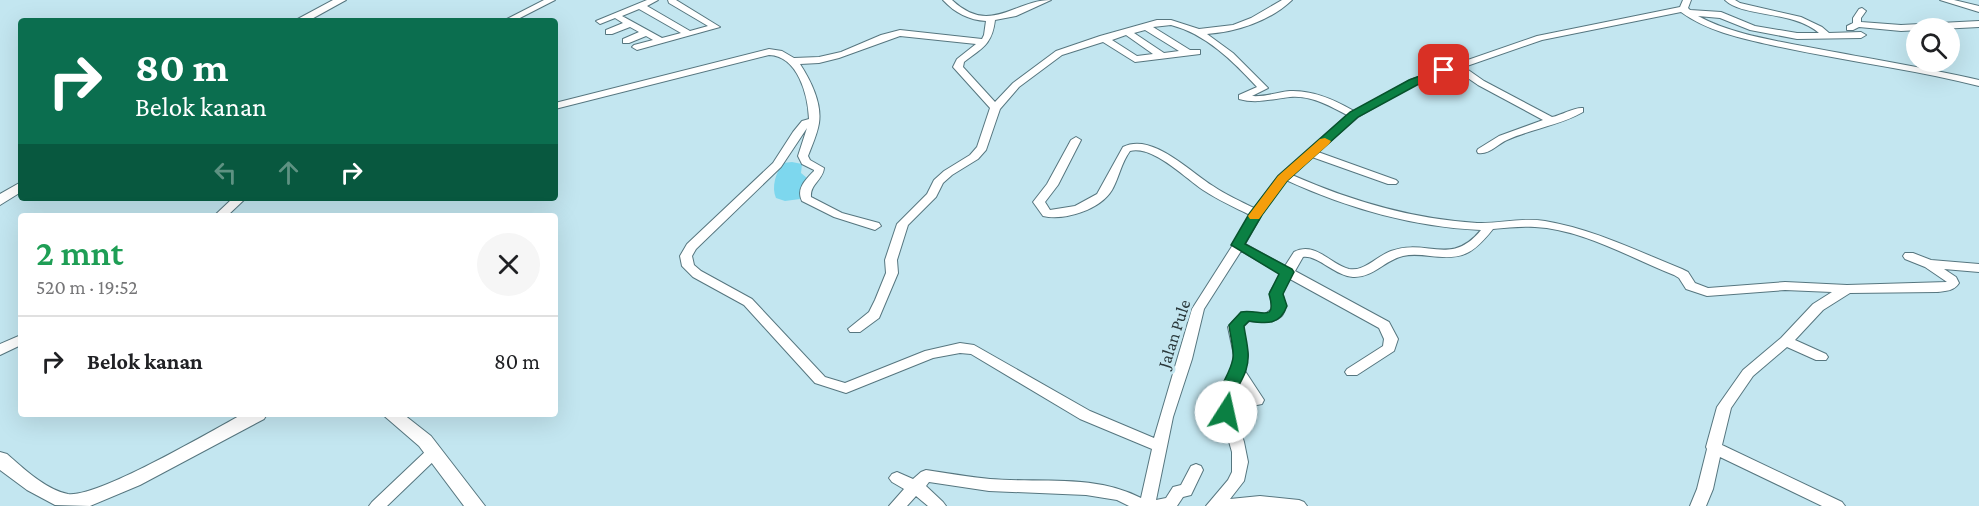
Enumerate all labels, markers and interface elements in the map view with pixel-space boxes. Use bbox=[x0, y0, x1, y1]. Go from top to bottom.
map controls bbox=[1906, 18, 1960, 72]
button: search bbox=[1906, 18, 1960, 72]
icon: right bbox=[36, 42, 114, 120]
text: 80 m bbox=[135, 43, 229, 90]
pin bbox=[1418, 44, 1469, 95]
icon: arrive bbox=[1427, 53, 1460, 86]
text: Belok kanan bbox=[135, 92, 267, 122]
icon: left bbox=[209, 156, 242, 189]
icon: ahead bbox=[272, 156, 305, 189]
icon: right bbox=[335, 156, 368, 189]
text: 2 mnt bbox=[36, 233, 123, 273]
button: close bbox=[477, 233, 540, 296]
text: 520 m · 19:52 bbox=[36, 276, 138, 298]
street label: Jalan Pule bbox=[1153, 297, 1195, 373]
icon: right bbox=[36, 345, 69, 378]
text: Belok kanan bbox=[87, 349, 203, 374]
text: 80 m bbox=[494, 349, 540, 374]
position arrow bbox=[1194, 380, 1258, 444]

